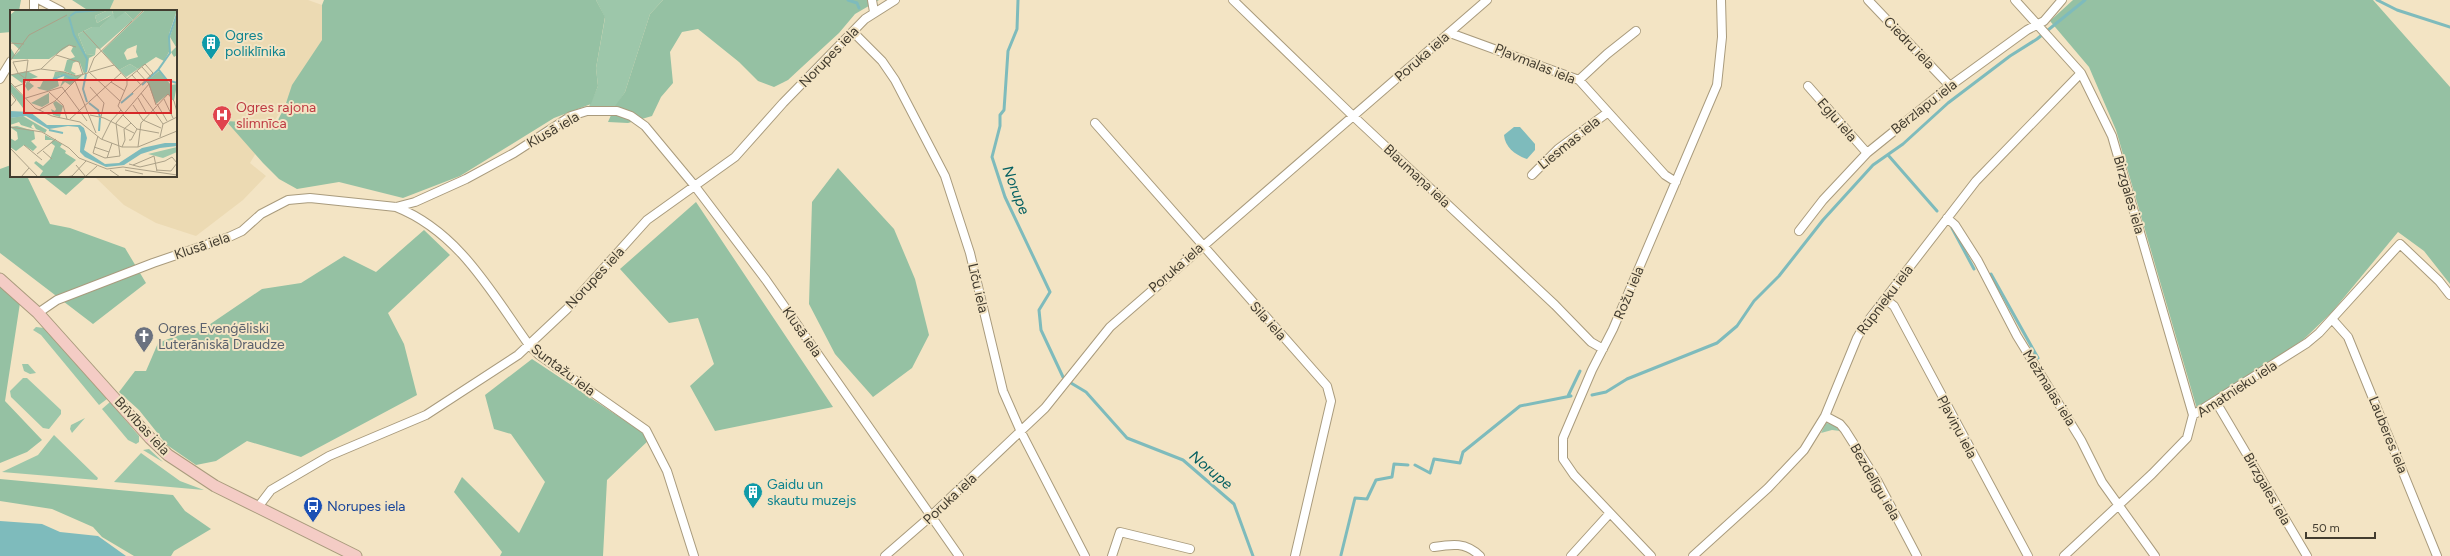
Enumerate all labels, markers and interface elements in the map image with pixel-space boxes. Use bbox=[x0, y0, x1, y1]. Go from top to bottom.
inset map bbox=[10, 10, 177, 177]
street label: Ciedru iela bbox=[1880, 13, 1938, 73]
street label: Norupes iela bbox=[796, 23, 862, 91]
place label: Ogres poliklīnika bbox=[225, 27, 286, 60]
street label: Poruka iela bbox=[1391, 29, 1453, 85]
building icon: Ogres poliklīnika bbox=[200, 32, 222, 60]
street label: Pļavmalas iela bbox=[1492, 40, 1578, 88]
street label: Bērzlapu iela bbox=[1888, 76, 1960, 138]
street label: Egļu iela bbox=[1814, 95, 1860, 145]
place label: Ogres rajona slimnīca bbox=[236, 99, 316, 132]
hospital icon: Ogres rajona slimnīca bbox=[211, 104, 233, 132]
street label: Klusā iela bbox=[524, 108, 582, 152]
street label: Liesmas iela bbox=[1535, 113, 1603, 173]
street label: Blaumaņa iela bbox=[1380, 141, 1454, 211]
street label: Birzgales iela bbox=[2110, 154, 2148, 236]
water label: Norupe bbox=[998, 163, 1034, 217]
street label: Klusā iela bbox=[172, 229, 232, 263]
street label: Poruka iela bbox=[1145, 240, 1207, 296]
street label: Norupes iela bbox=[562, 243, 628, 313]
street label: Līču iela bbox=[964, 261, 992, 315]
street label: Rūpnieku iela bbox=[1853, 262, 1917, 338]
street label: Rožu iela bbox=[1610, 264, 1648, 322]
street label: Sila iela bbox=[1246, 298, 1290, 344]
street label: Klusā iela bbox=[779, 304, 825, 360]
place label: Ogres Evenģēliski Luterāniskā Draudze bbox=[158, 320, 285, 353]
church icon: Ogres Evenģēliski Luterāniskā Draudze bbox=[133, 325, 155, 353]
street label: Suntažu iela bbox=[528, 340, 598, 400]
street label: Mežmalas iela bbox=[2019, 347, 2079, 429]
street label: Amatnieku iela bbox=[2194, 357, 2280, 421]
street label: Brīvības iela bbox=[111, 393, 173, 459]
street label: Pļaviņu iela bbox=[1933, 393, 1981, 461]
street label: Lauberes iela bbox=[2365, 394, 2411, 476]
street label: Bezdelīgu iela bbox=[1846, 441, 1904, 523]
water label: Norupe bbox=[1186, 447, 1236, 493]
street label: Birzgales iela bbox=[2239, 450, 2295, 528]
street label: Poruka iela bbox=[920, 470, 980, 528]
place label: Gaidu un skautu muzejs bbox=[767, 476, 856, 509]
building icon: Gaidu un skautu muzejs bbox=[742, 481, 764, 509]
bus stop icon: Norupes iela bbox=[302, 495, 324, 523]
place label: Norupes iela bbox=[327, 498, 406, 515]
scale bar bbox=[2306, 514, 2375, 540]
text: 50 m bbox=[2312, 521, 2340, 535]

